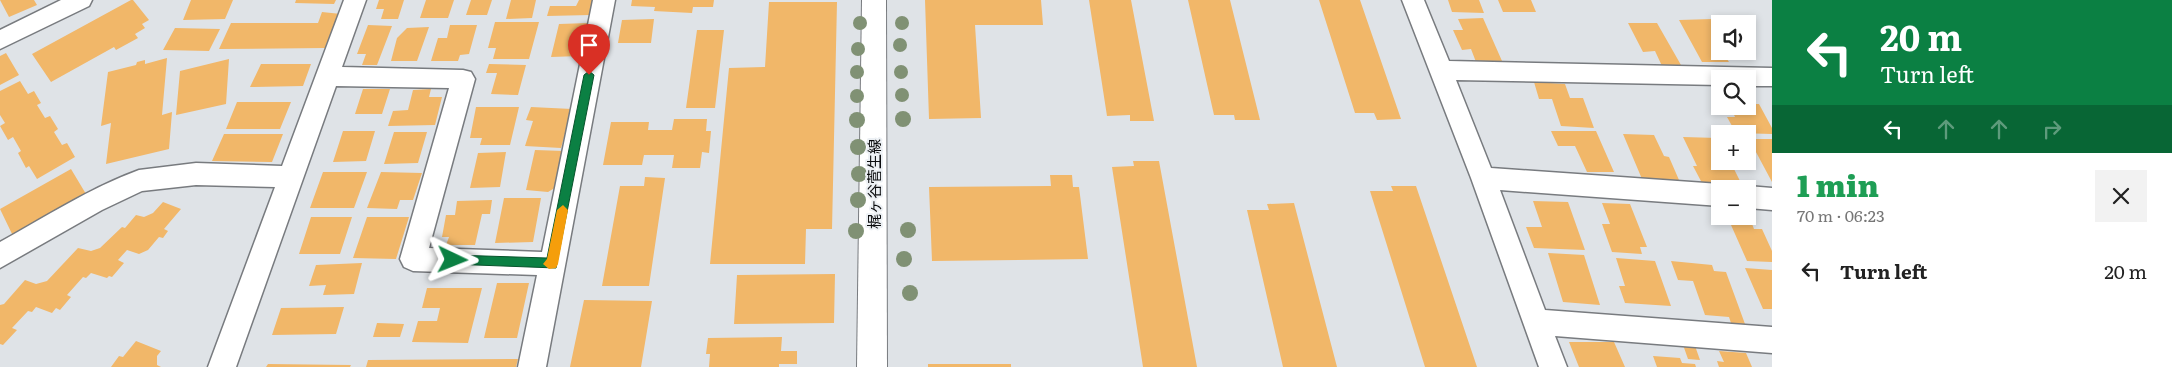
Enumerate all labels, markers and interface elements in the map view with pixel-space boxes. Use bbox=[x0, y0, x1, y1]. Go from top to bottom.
text: 20 m bbox=[1880, 10, 1962, 62]
map controls bbox=[1711, 15, 1756, 225]
button: sound bbox=[1711, 15, 1756, 60]
icon: left bbox=[1797, 20, 1862, 85]
pin bbox=[568, 24, 610, 75]
icon: arrive bbox=[575, 31, 603, 59]
text: Turn left bbox=[1880, 57, 1974, 90]
button: search bbox=[1711, 70, 1756, 115]
icon: left bbox=[1879, 115, 1907, 143]
icon: ahead bbox=[1932, 115, 1960, 143]
icon: ahead bbox=[1985, 115, 2013, 143]
icon: right bbox=[2038, 115, 2066, 143]
button: + bbox=[1711, 125, 1756, 170]
street label: 梶ヶ谷菅生線 bbox=[862, 139, 885, 229]
text: 1 min bbox=[1797, 162, 1879, 206]
button: close bbox=[2095, 170, 2147, 222]
button: − bbox=[1711, 180, 1756, 225]
text: 70 m · 06:23 bbox=[1797, 203, 1885, 227]
position arrow bbox=[426, 233, 478, 285]
icon: left bbox=[1797, 257, 1825, 285]
text: Turn left bbox=[1840, 257, 1927, 285]
text: 20 m bbox=[2104, 257, 2147, 285]

